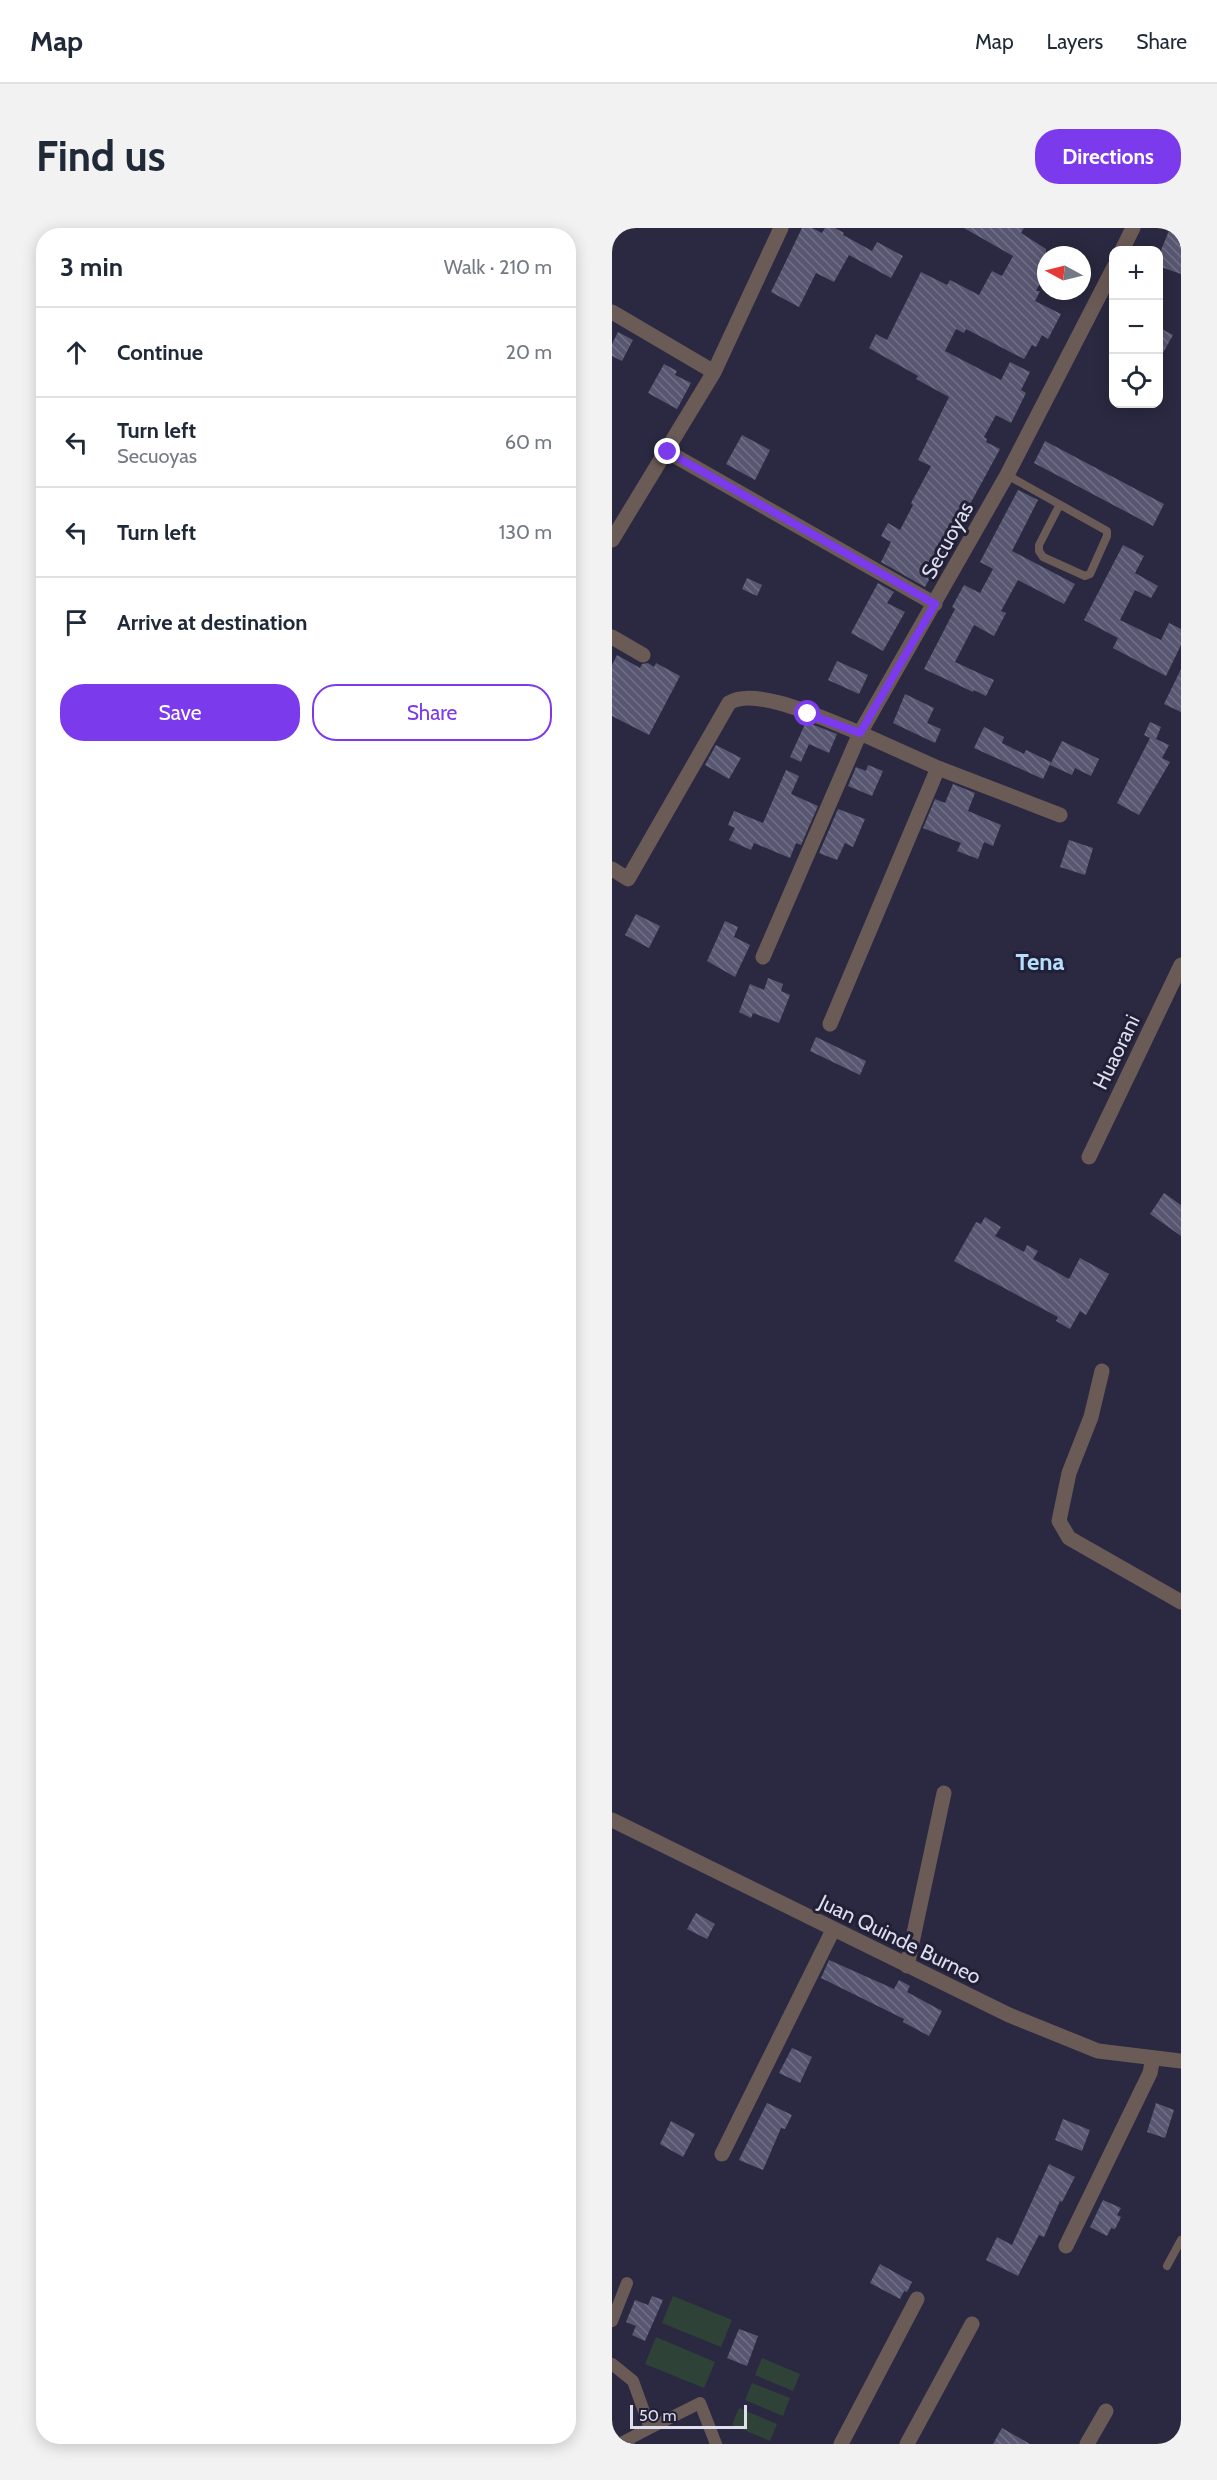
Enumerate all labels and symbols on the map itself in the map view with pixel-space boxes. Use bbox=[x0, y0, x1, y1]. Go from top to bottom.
north arrow bbox=[1037, 246, 1091, 300]
route end bbox=[654, 438, 680, 464]
street label: Secuoyas bbox=[916, 497, 978, 583]
route start bbox=[794, 700, 820, 726]
district label: Tena bbox=[1015, 947, 1065, 976]
street label: Huaorani bbox=[1087, 1011, 1145, 1093]
street label: Juan Quinde Burneo bbox=[814, 1888, 985, 1989]
scale bar bbox=[630, 2402, 747, 2430]

